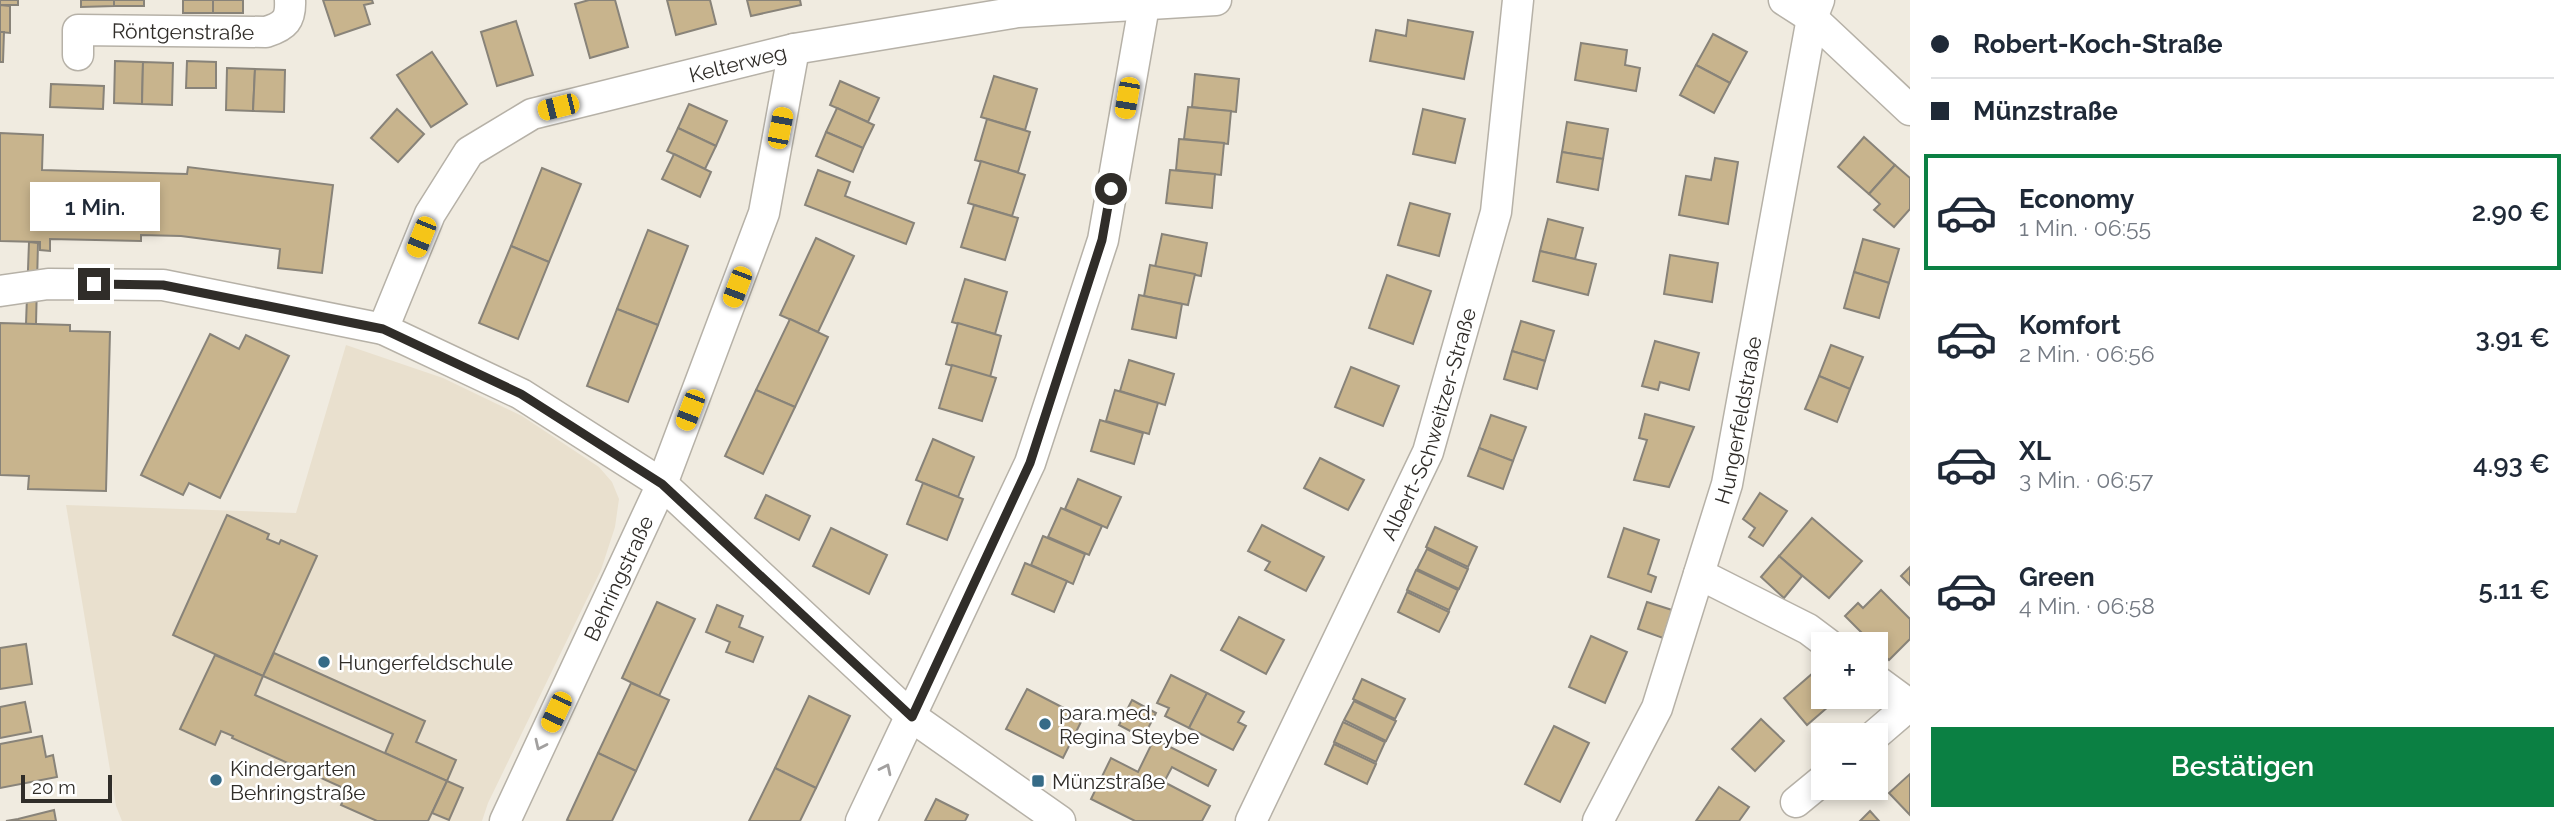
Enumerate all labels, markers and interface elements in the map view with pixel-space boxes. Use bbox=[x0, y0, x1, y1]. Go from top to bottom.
street label: Röntgenstraße bbox=[112, 18, 254, 44]
text: Robert-Koch-Straße bbox=[1973, 29, 2223, 59]
street label: Kelterweg bbox=[686, 39, 789, 87]
car bbox=[1114, 75, 1141, 121]
car bbox=[536, 92, 581, 122]
text: Münzstraße bbox=[1973, 96, 2118, 126]
car bbox=[766, 105, 795, 151]
route start bbox=[1095, 173, 1127, 205]
icon: car bbox=[1935, 181, 1998, 244]
callout: 1 Min. bbox=[29, 182, 159, 232]
text: Economy bbox=[2019, 184, 2134, 214]
text: 1 Min. bbox=[65, 193, 125, 220]
text: 2.90 € bbox=[2472, 197, 2550, 227]
car bbox=[404, 214, 439, 260]
text: 1 Min. · 06:55 bbox=[2019, 214, 2151, 241]
car bbox=[720, 264, 755, 310]
route end bbox=[78, 268, 110, 300]
street label: Albert-Schweitzer-Straße bbox=[1375, 305, 1481, 544]
icon: car bbox=[1935, 307, 1998, 370]
text: Komfort bbox=[2019, 310, 2121, 340]
text: 3.91 € bbox=[2475, 323, 2550, 353]
street label: Hungerfeldstraße bbox=[1709, 334, 1766, 507]
text: 2 Min. · 06:56 bbox=[2019, 340, 2155, 367]
car bbox=[673, 387, 708, 433]
icon: car bbox=[1935, 433, 1998, 496]
text: XL bbox=[2019, 436, 2051, 466]
text: 4.93 € bbox=[2473, 449, 2550, 479]
text: 3 Min. · 06:57 bbox=[2019, 466, 2153, 493]
street label: Behringstraße bbox=[578, 511, 658, 645]
icon: car bbox=[1935, 559, 1998, 622]
text: Green bbox=[2019, 562, 2095, 592]
text: 5.11 € bbox=[2478, 575, 2550, 605]
text: 4 Min. · 06:58 bbox=[2019, 592, 2155, 619]
map controls bbox=[1811, 632, 1888, 800]
button: + bbox=[1811, 632, 1888, 709]
place label: Hungerfeldschule bbox=[338, 650, 513, 675]
marker: Hungerfeldschule bbox=[316, 654, 332, 670]
car bbox=[538, 689, 575, 735]
place label: para.med. Regina Steybe bbox=[1059, 700, 1199, 749]
marker: para.med. Regina Steybe bbox=[1037, 716, 1053, 732]
button: − bbox=[1811, 723, 1888, 800]
button: Bestätigen bbox=[1931, 727, 2554, 807]
one-way arrow bbox=[534, 738, 548, 750]
place label: Kindergarten Behringstraße bbox=[230, 756, 366, 805]
one-way arrow bbox=[878, 764, 892, 776]
place label: Münzstraße bbox=[1052, 769, 1165, 794]
scale bar bbox=[21, 772, 112, 804]
marker: Kindergarten Behringstraße bbox=[208, 772, 224, 788]
marker: Münzstraße bbox=[1030, 773, 1046, 789]
text: 20 m bbox=[32, 776, 76, 798]

